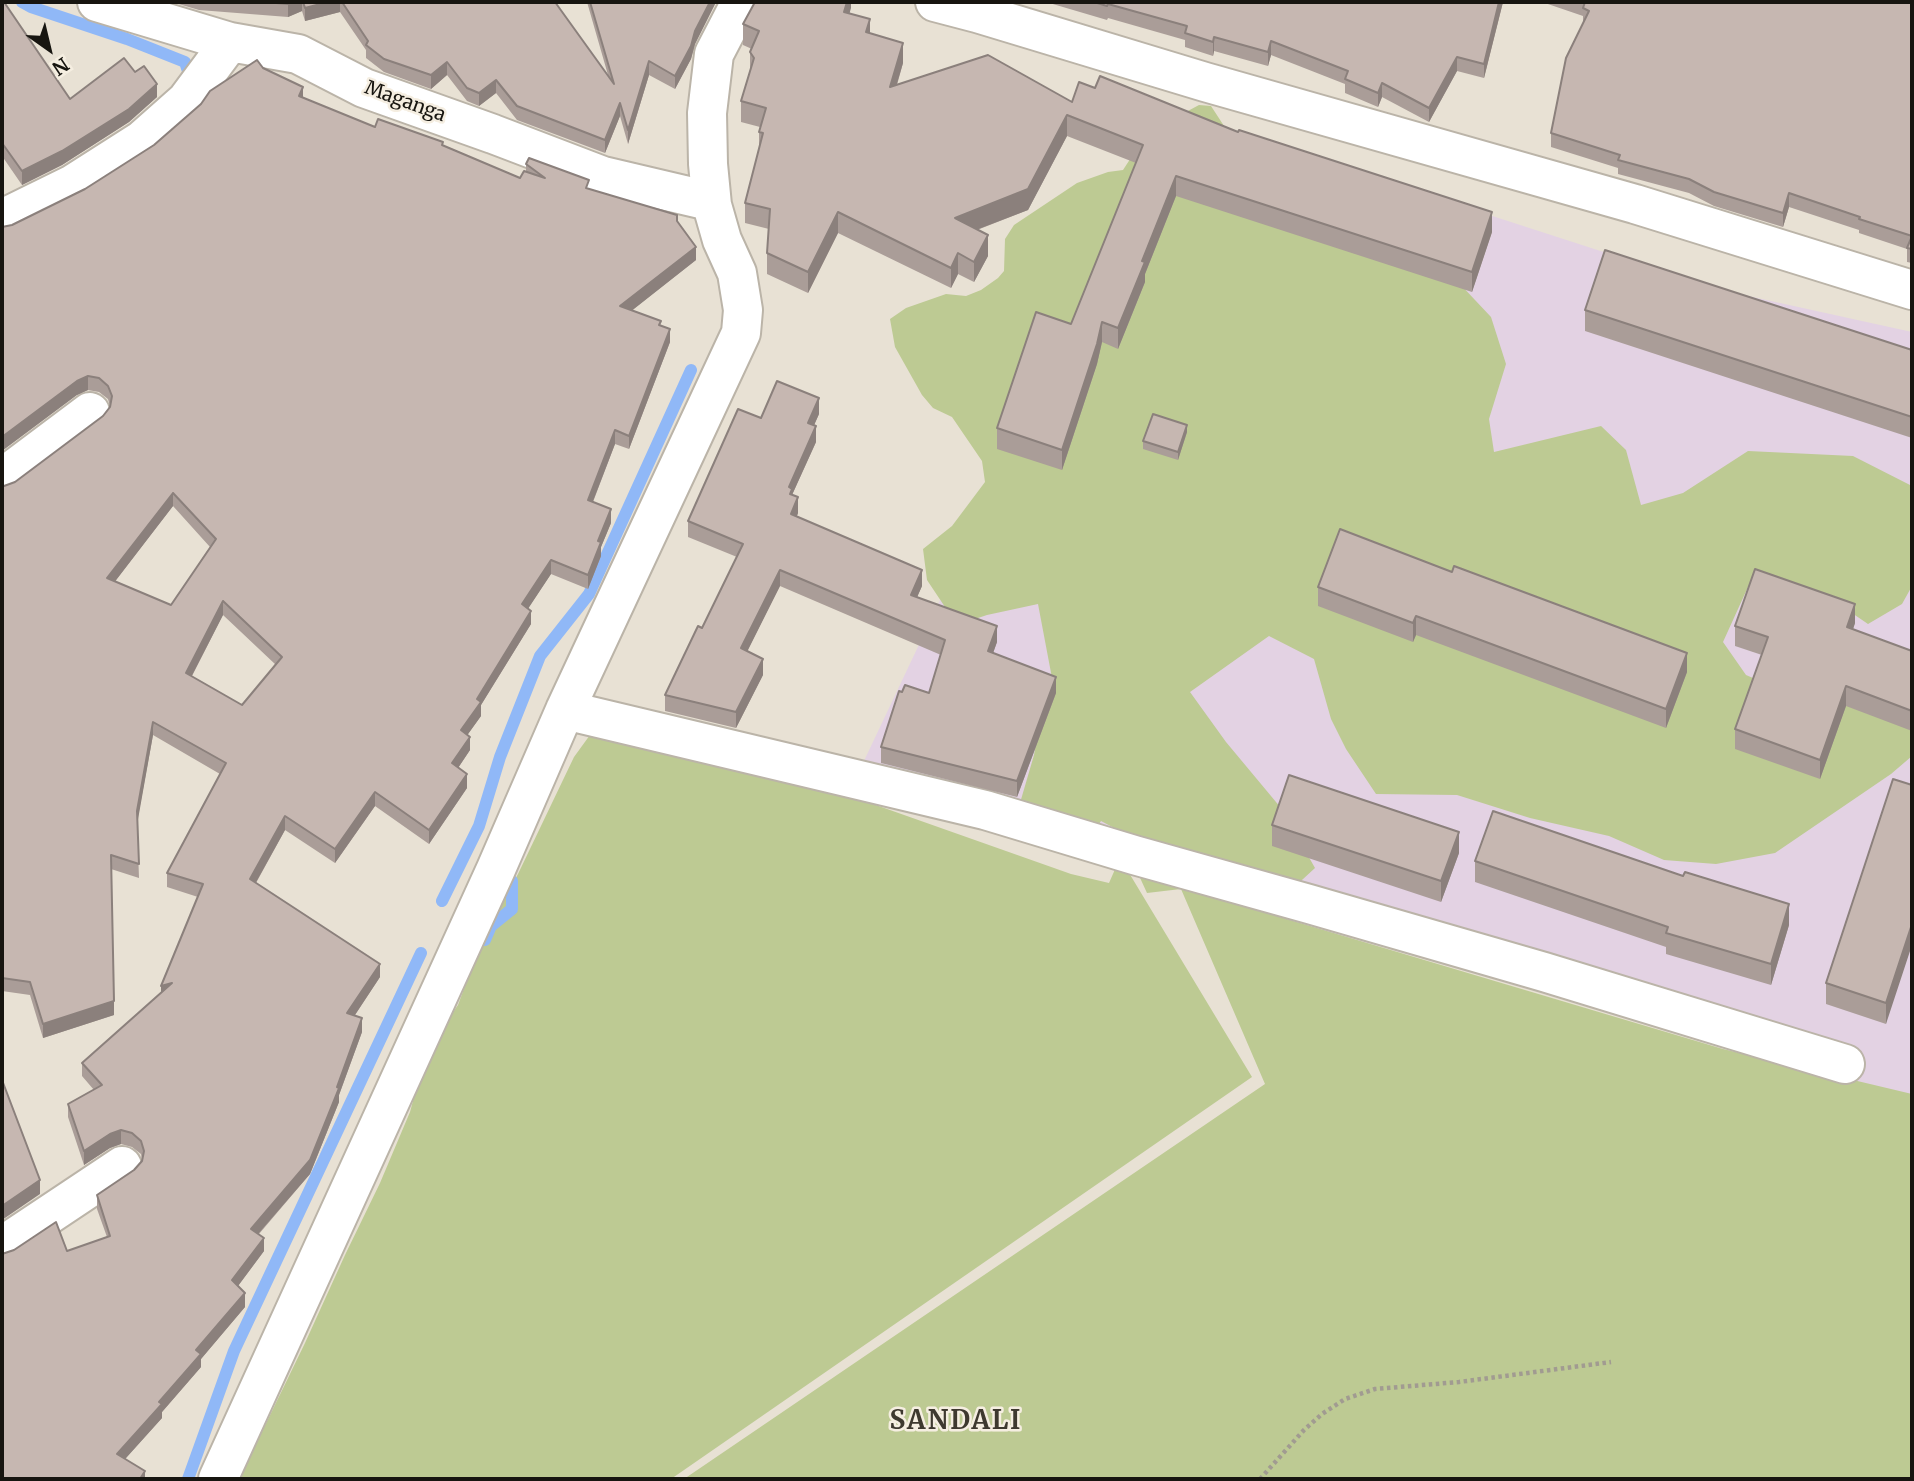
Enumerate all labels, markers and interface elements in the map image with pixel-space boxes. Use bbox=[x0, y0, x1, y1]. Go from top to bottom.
north arrow bbox=[14, 14, 84, 84]
text: N bbox=[48, 52, 74, 81]
street label: Maganga bbox=[361, 77, 449, 127]
district label: SANDALI bbox=[890, 1406, 1022, 1438]

